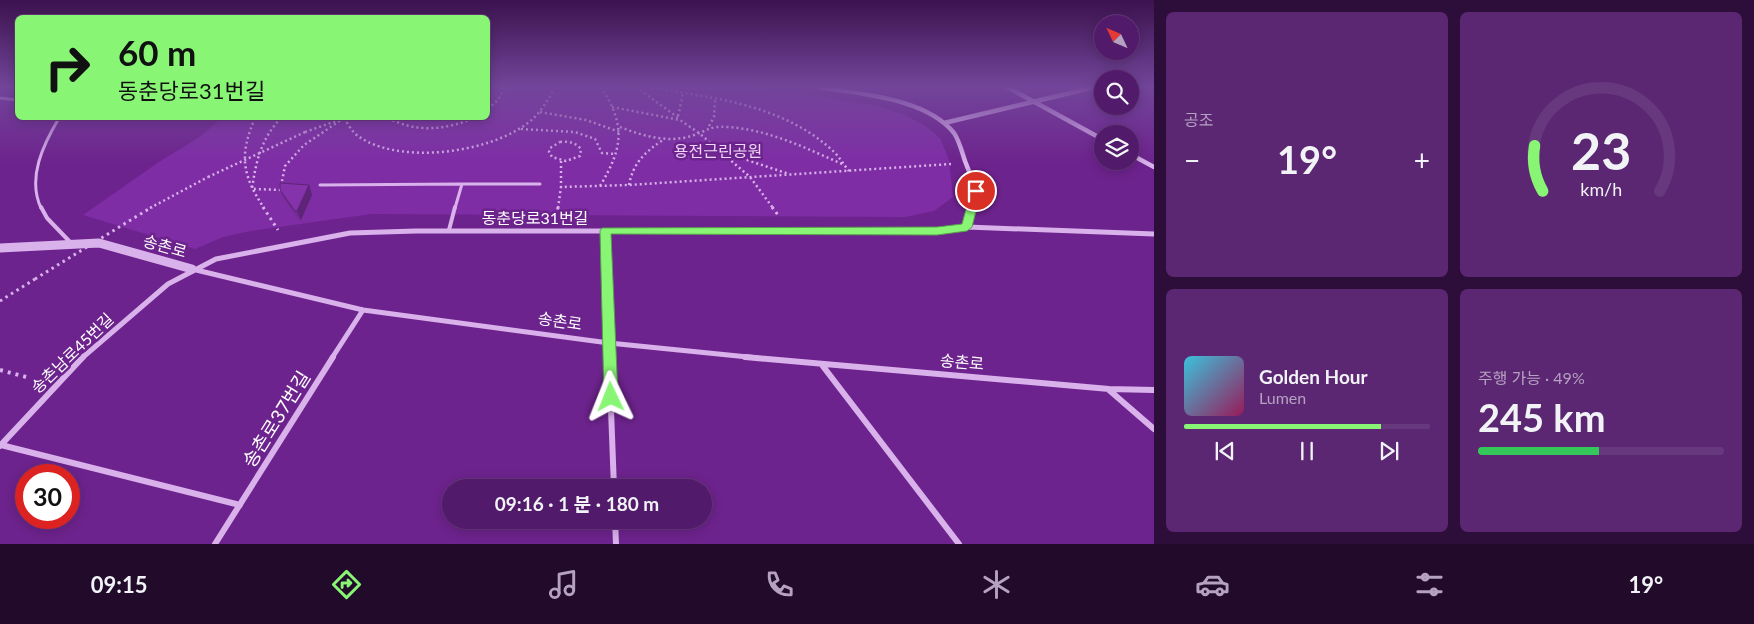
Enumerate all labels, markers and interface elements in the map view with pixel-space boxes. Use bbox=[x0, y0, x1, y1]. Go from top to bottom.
north arrow bbox=[1094, 15, 1139, 60]
map controls bbox=[1094, 15, 1139, 170]
text: 60 m bbox=[118, 31, 196, 73]
icon: right bbox=[35, 35, 100, 100]
button: search bbox=[1094, 70, 1139, 115]
text: 동춘당로31번길 bbox=[118, 77, 265, 104]
text: 공조 bbox=[1184, 110, 1213, 129]
text: 23 bbox=[1571, 119, 1631, 181]
button: layers bbox=[1094, 125, 1139, 170]
text: 19° bbox=[1277, 136, 1337, 182]
park label: 용전근린공원 bbox=[674, 141, 762, 160]
text: − bbox=[1184, 143, 1200, 177]
text: + bbox=[1414, 143, 1430, 177]
pin bbox=[955, 170, 997, 212]
icon: arrive bbox=[962, 177, 990, 205]
text: km/h bbox=[1580, 178, 1622, 200]
street label: 동춘당로31번길 bbox=[482, 208, 588, 227]
street label: 송촌로 bbox=[141, 230, 189, 261]
street label: 송촌로 bbox=[537, 308, 584, 333]
street label: 송촌남로45번길 bbox=[27, 309, 117, 397]
street label: 송촌로 bbox=[939, 350, 985, 373]
text: Golden Hour bbox=[1259, 365, 1368, 388]
street label: 송촌로37번길 bbox=[237, 366, 314, 471]
text: 주행 가능 · 49% bbox=[1478, 368, 1585, 387]
position arrow bbox=[584, 370, 636, 422]
text: Lumen bbox=[1259, 388, 1306, 407]
text: 245 km bbox=[1478, 394, 1606, 440]
icon: previous bbox=[1211, 437, 1239, 465]
icon: pause bbox=[1293, 437, 1321, 465]
icon: next bbox=[1375, 437, 1403, 465]
speed limit sign: 30 bbox=[15, 464, 80, 529]
text: 09:16 · 1 분 · 180 m bbox=[495, 492, 659, 515]
icon: directions bbox=[329, 567, 364, 602]
icon: music bbox=[546, 567, 581, 602]
icon: phone bbox=[762, 567, 797, 602]
icon: climate bbox=[979, 567, 1014, 602]
icon: car bbox=[1195, 567, 1230, 602]
icon: filters bbox=[1412, 567, 1447, 602]
text: 09:15 bbox=[91, 571, 148, 598]
text: 19° bbox=[1628, 571, 1663, 598]

